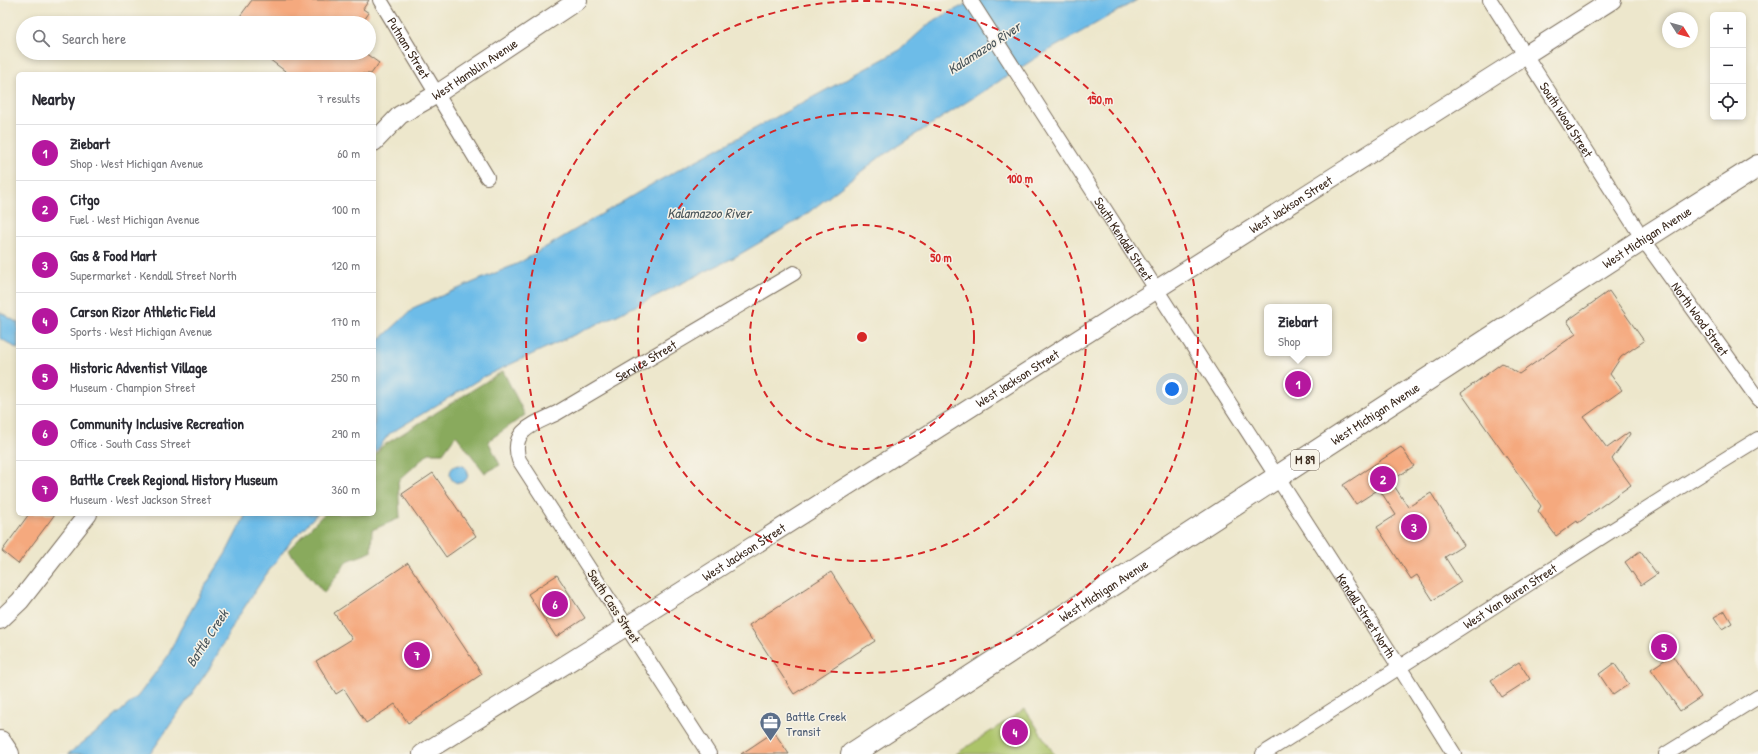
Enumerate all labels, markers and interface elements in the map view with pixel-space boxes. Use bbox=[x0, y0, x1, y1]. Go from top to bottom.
north arrow bbox=[1662, 12, 1698, 48]
map controls bbox=[1710, 12, 1746, 120]
button: + bbox=[1710, 12, 1746, 48]
street label: Putnam Street bbox=[383, 14, 435, 83]
search box bbox=[16, 16, 376, 60]
water label: Kalamazoo River bbox=[943, 16, 1025, 78]
icon: search bbox=[30, 27, 52, 49]
text: Search here bbox=[62, 28, 126, 49]
street label: West Hamblin Avenue bbox=[428, 34, 521, 104]
button: − bbox=[1710, 48, 1746, 84]
street label: South Wood Street bbox=[1536, 78, 1598, 161]
button: locate bbox=[1710, 84, 1746, 120]
text: Nearby bbox=[32, 87, 75, 110]
text: 7 results bbox=[317, 89, 360, 107]
text: 150 m bbox=[1087, 91, 1113, 108]
text: Ziebart bbox=[70, 133, 110, 154]
text: 1 bbox=[43, 144, 47, 162]
text: 60 m bbox=[337, 144, 360, 162]
text: Shop · West Michigan Avenue bbox=[70, 154, 203, 172]
text: 100 m bbox=[1007, 170, 1033, 187]
street label: West Jackson Street bbox=[1245, 171, 1336, 237]
text: Citgo bbox=[70, 189, 99, 210]
street label: South Kendall Street bbox=[1090, 193, 1158, 285]
text: 2 bbox=[42, 200, 48, 218]
text: 100 m bbox=[332, 200, 360, 218]
street label: West Michigan Avenue bbox=[1599, 202, 1695, 272]
water label: Kalamazoo River bbox=[667, 203, 752, 222]
text: Fuel · West Michigan Avenue bbox=[70, 210, 200, 228]
text: Gas & Food Mart bbox=[70, 245, 156, 266]
text: 50 m bbox=[930, 249, 952, 266]
text: 3 bbox=[42, 256, 48, 274]
text: 120 m bbox=[332, 256, 360, 274]
text: Supermarket · Kendall Street North bbox=[70, 266, 236, 284]
street label: North Wood Street bbox=[1668, 278, 1733, 360]
text: Carson Rizor Athletic Field bbox=[70, 301, 215, 322]
popup bbox=[1264, 304, 1332, 356]
text: Ziebart bbox=[1278, 311, 1318, 332]
text: 4 bbox=[43, 312, 47, 330]
text: 170 m bbox=[331, 312, 360, 330]
text: Sports · West Michigan Avenue bbox=[70, 322, 212, 340]
centre of rings bbox=[855, 330, 869, 344]
text: Shop bbox=[1278, 332, 1300, 350]
street label: Service Street bbox=[612, 335, 680, 386]
street label: West Jackson Street bbox=[972, 345, 1063, 411]
text: Historic Adventist Village bbox=[70, 357, 207, 378]
text: 5 bbox=[42, 368, 48, 386]
text: 250 m bbox=[331, 368, 360, 386]
pin: 1 bbox=[1285, 369, 1311, 399]
text: Museum · Champion Street bbox=[70, 378, 195, 396]
street label: West Michigan Avenue bbox=[1327, 378, 1423, 449]
your location bbox=[1162, 379, 1182, 399]
text: Community Inclusive Recreation bbox=[70, 413, 244, 434]
text: 6 bbox=[42, 424, 48, 442]
text: 290 m bbox=[331, 424, 360, 442]
text: Office · South Cass Street bbox=[70, 434, 191, 452]
road number: M 89 bbox=[1291, 450, 1319, 470]
pin: 2 bbox=[1370, 464, 1396, 494]
text: Battle Creek Regional History Museum bbox=[70, 469, 278, 490]
text: 7 bbox=[42, 480, 48, 498]
text: 360 m bbox=[331, 480, 360, 498]
text: Museum · West Jackson Street bbox=[70, 490, 211, 508]
pin: 3 bbox=[1401, 512, 1427, 542]
street label: West Jackson Street bbox=[699, 518, 789, 585]
street label: West Michigan Avenue bbox=[1055, 555, 1151, 626]
street label: West Van Buren Street bbox=[1459, 559, 1561, 633]
street label: South Cass Street bbox=[583, 566, 645, 647]
street label: Kendall Street North bbox=[1332, 570, 1400, 662]
pin: 6 bbox=[542, 589, 568, 619]
water label: Battle Creek bbox=[181, 604, 233, 670]
pin: 5 bbox=[1651, 632, 1677, 662]
pin: 7 bbox=[404, 640, 430, 670]
place label: Battle Creek Transit bbox=[786, 707, 847, 740]
office icon: Battle Creek Transit bbox=[757, 710, 783, 743]
pin: 4 bbox=[1002, 717, 1028, 747]

